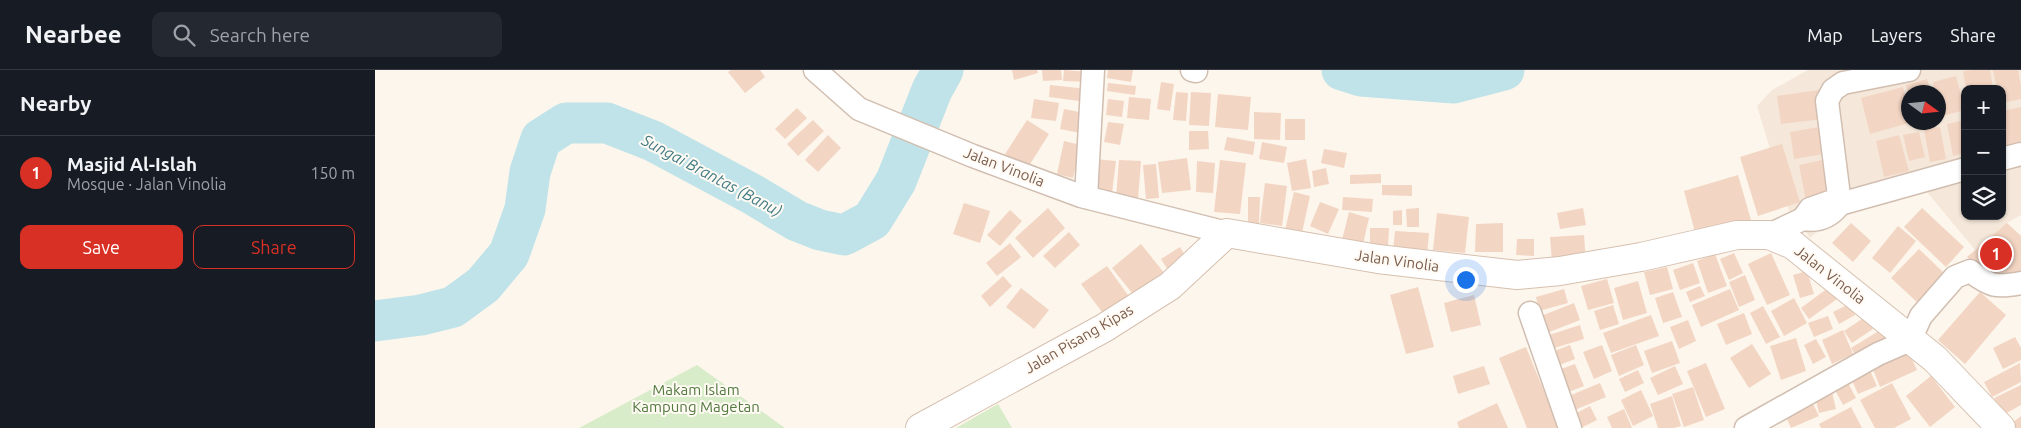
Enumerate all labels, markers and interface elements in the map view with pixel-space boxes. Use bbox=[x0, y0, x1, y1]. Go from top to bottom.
search box bbox=[152, 12, 502, 57]
text: Nearbee bbox=[25, 21, 122, 48]
icon: search bbox=[170, 21, 198, 49]
text: Search here bbox=[210, 24, 310, 46]
text: Map bbox=[1807, 25, 1843, 45]
text: Layers bbox=[1871, 25, 1922, 45]
text: Share bbox=[1950, 25, 1996, 45]
north arrow bbox=[1901, 85, 1946, 130]
map controls bbox=[1961, 85, 2006, 220]
button: + bbox=[1961, 85, 2006, 130]
text: Nearby bbox=[20, 91, 91, 115]
water label: Sungai Brantas (Banu) bbox=[638, 130, 785, 220]
button: − bbox=[1961, 130, 2006, 175]
street label: Jalan Vinolia bbox=[961, 143, 1047, 190]
text: Masjid Al-Islah bbox=[67, 153, 197, 175]
text: 1 bbox=[31, 164, 41, 182]
text: 150 m bbox=[310, 164, 355, 182]
text: Mosque · Jalan Vinolia bbox=[67, 175, 227, 193]
button: layers bbox=[1961, 175, 2006, 220]
button: Save bbox=[20, 225, 183, 269]
button: Share bbox=[193, 225, 355, 269]
pin: 1 bbox=[1980, 235, 2012, 273]
street label: Jalan Vinolia bbox=[1792, 242, 1869, 307]
street label: Jalan Vinolia bbox=[1354, 246, 1440, 275]
your location bbox=[1453, 267, 1479, 293]
street label: Jalan Pisang Kipas bbox=[1022, 301, 1136, 377]
park label: Makam Islam Kampung Magetan bbox=[632, 381, 760, 415]

